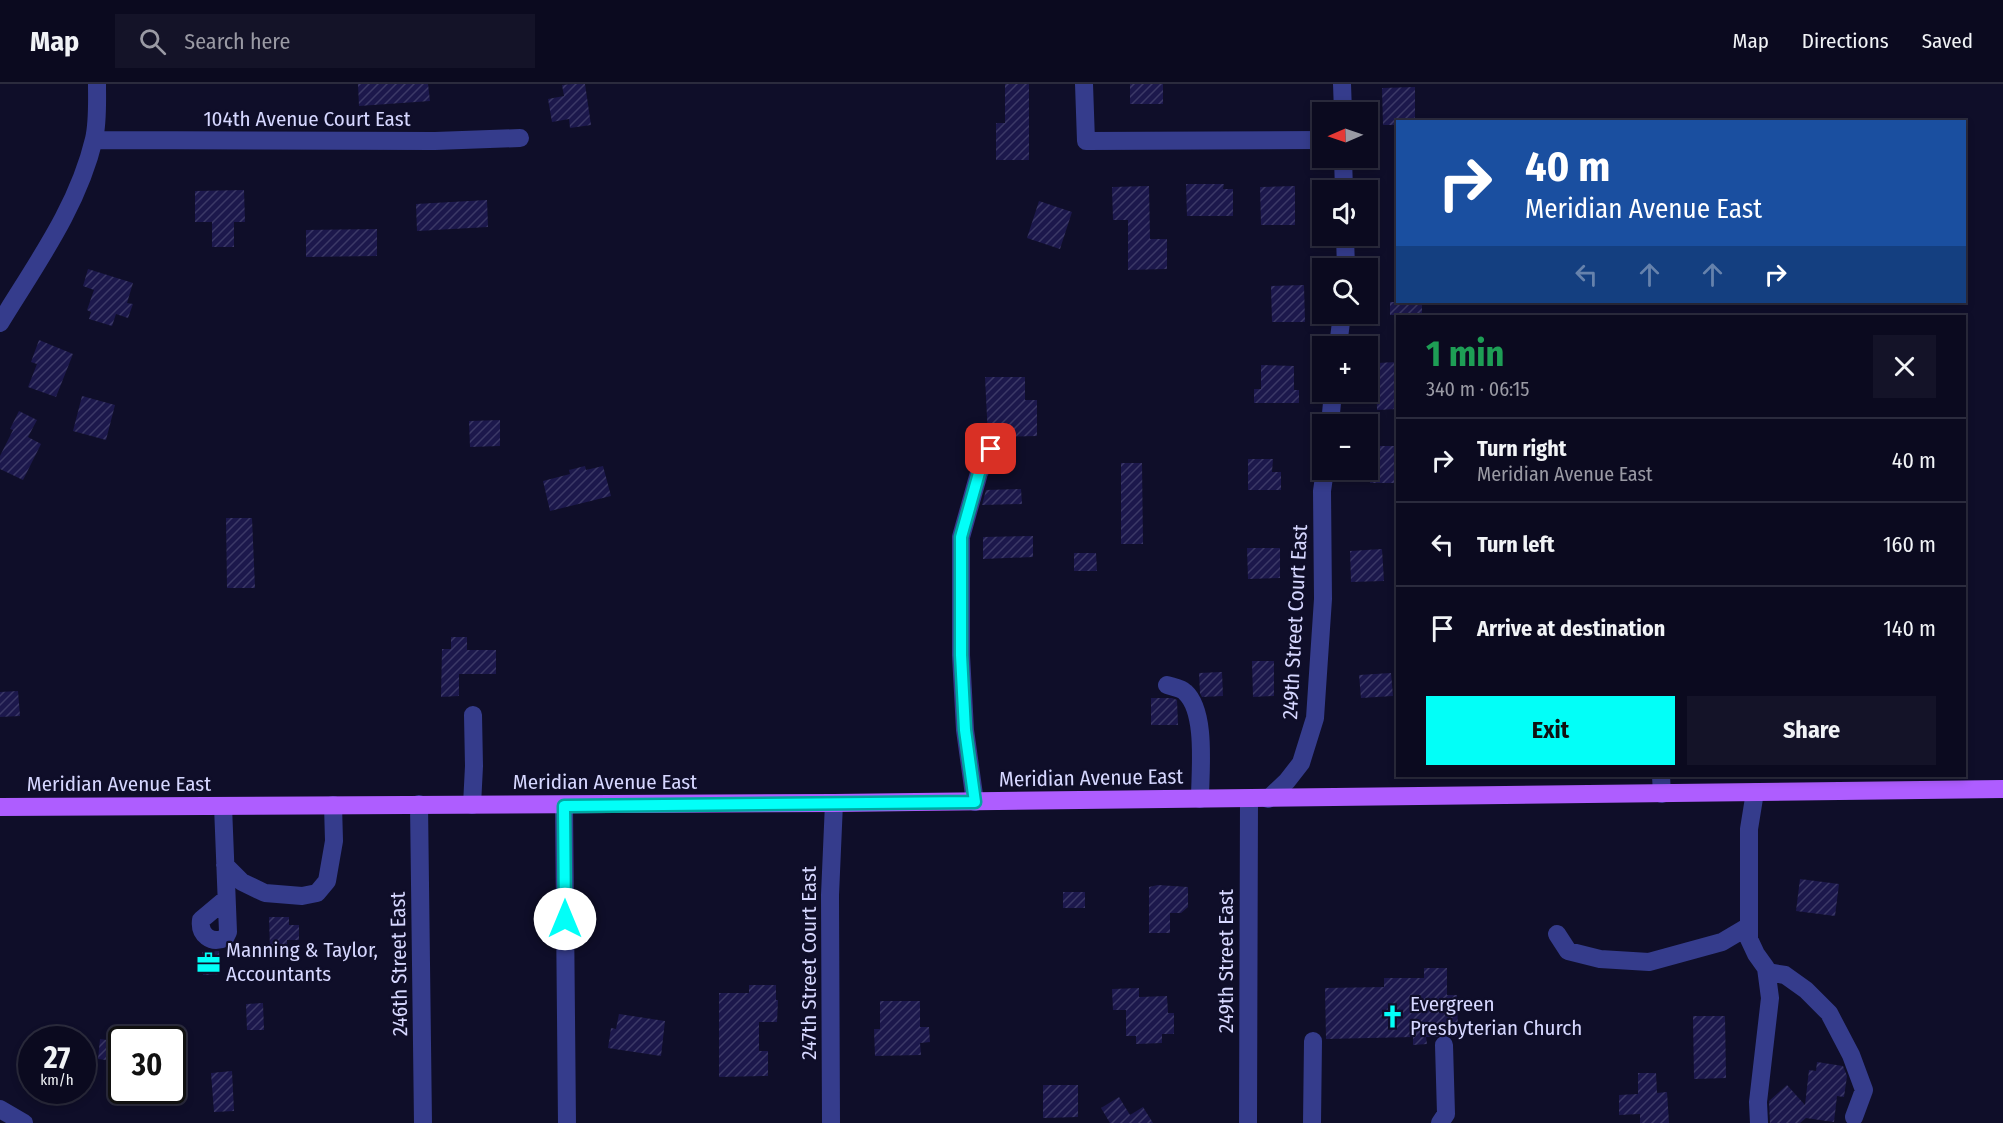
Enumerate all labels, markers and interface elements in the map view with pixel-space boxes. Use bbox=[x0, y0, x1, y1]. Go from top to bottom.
search box bbox=[115, 14, 535, 68]
text: Map bbox=[30, 25, 79, 58]
icon: search bbox=[136, 25, 169, 58]
text: Search here bbox=[184, 28, 290, 55]
text: Map bbox=[1732, 28, 1769, 54]
text: Directions bbox=[1802, 28, 1889, 54]
text: Saved bbox=[1922, 28, 1973, 54]
north arrow bbox=[1312, 102, 1378, 168]
map controls bbox=[1312, 102, 1378, 480]
street label: 104th Avenue Court East bbox=[203, 106, 411, 132]
text: 40 m bbox=[1525, 142, 1610, 192]
icon: right bbox=[1426, 144, 1504, 222]
button: sound bbox=[1312, 180, 1378, 246]
text: Meridian Avenue East bbox=[1525, 193, 1762, 225]
button: search bbox=[1312, 258, 1378, 324]
icon: left bbox=[1570, 258, 1603, 291]
icon: ahead bbox=[1633, 258, 1666, 291]
icon: ahead bbox=[1696, 258, 1729, 291]
icon: right bbox=[1759, 258, 1792, 291]
text: 1 min bbox=[1426, 332, 1504, 376]
button: close bbox=[1873, 335, 1936, 398]
button: + bbox=[1312, 336, 1378, 402]
text: 340 m · 06:15 bbox=[1426, 377, 1529, 401]
button: − bbox=[1312, 414, 1378, 480]
pin bbox=[965, 423, 1016, 474]
icon: arrive bbox=[974, 432, 1007, 465]
text: Turn right bbox=[1477, 435, 1566, 462]
icon: right bbox=[1426, 444, 1459, 477]
text: 40 m bbox=[1892, 447, 1936, 474]
text: Meridian Avenue East bbox=[1477, 462, 1653, 486]
street label: 249th Street Court East bbox=[1277, 524, 1313, 720]
icon: left bbox=[1426, 528, 1459, 561]
text: Turn left bbox=[1477, 531, 1555, 558]
text: 160 m bbox=[1883, 531, 1936, 558]
icon: arrive bbox=[1426, 612, 1459, 645]
text: Arrive at destination bbox=[1477, 615, 1665, 642]
text: 140 m bbox=[1883, 615, 1936, 642]
button: Exit bbox=[1426, 696, 1675, 765]
button: Share bbox=[1687, 696, 1936, 765]
street label: Meridian Avenue East bbox=[999, 763, 1184, 793]
street label: Meridian Avenue East bbox=[513, 769, 697, 795]
street label: Meridian Avenue East bbox=[27, 771, 211, 797]
street label: 247th Street Court East bbox=[796, 866, 822, 1060]
position arrow bbox=[533, 887, 597, 951]
street label: 249th Street East bbox=[1213, 889, 1239, 1033]
street label: 246th Street East bbox=[385, 891, 413, 1036]
place label: Manning & Taylor, Accountants bbox=[226, 937, 378, 987]
office icon: Manning & Taylor, Accountants bbox=[195, 949, 221, 975]
place label: Evergreen Presbyterian Church bbox=[1410, 991, 1582, 1041]
church icon: Evergreen Presbyterian Church bbox=[1379, 1003, 1405, 1029]
speed limit sign: 30 bbox=[108, 1026, 186, 1104]
text: 27 bbox=[44, 1040, 70, 1076]
text: km/h bbox=[40, 1071, 74, 1089]

